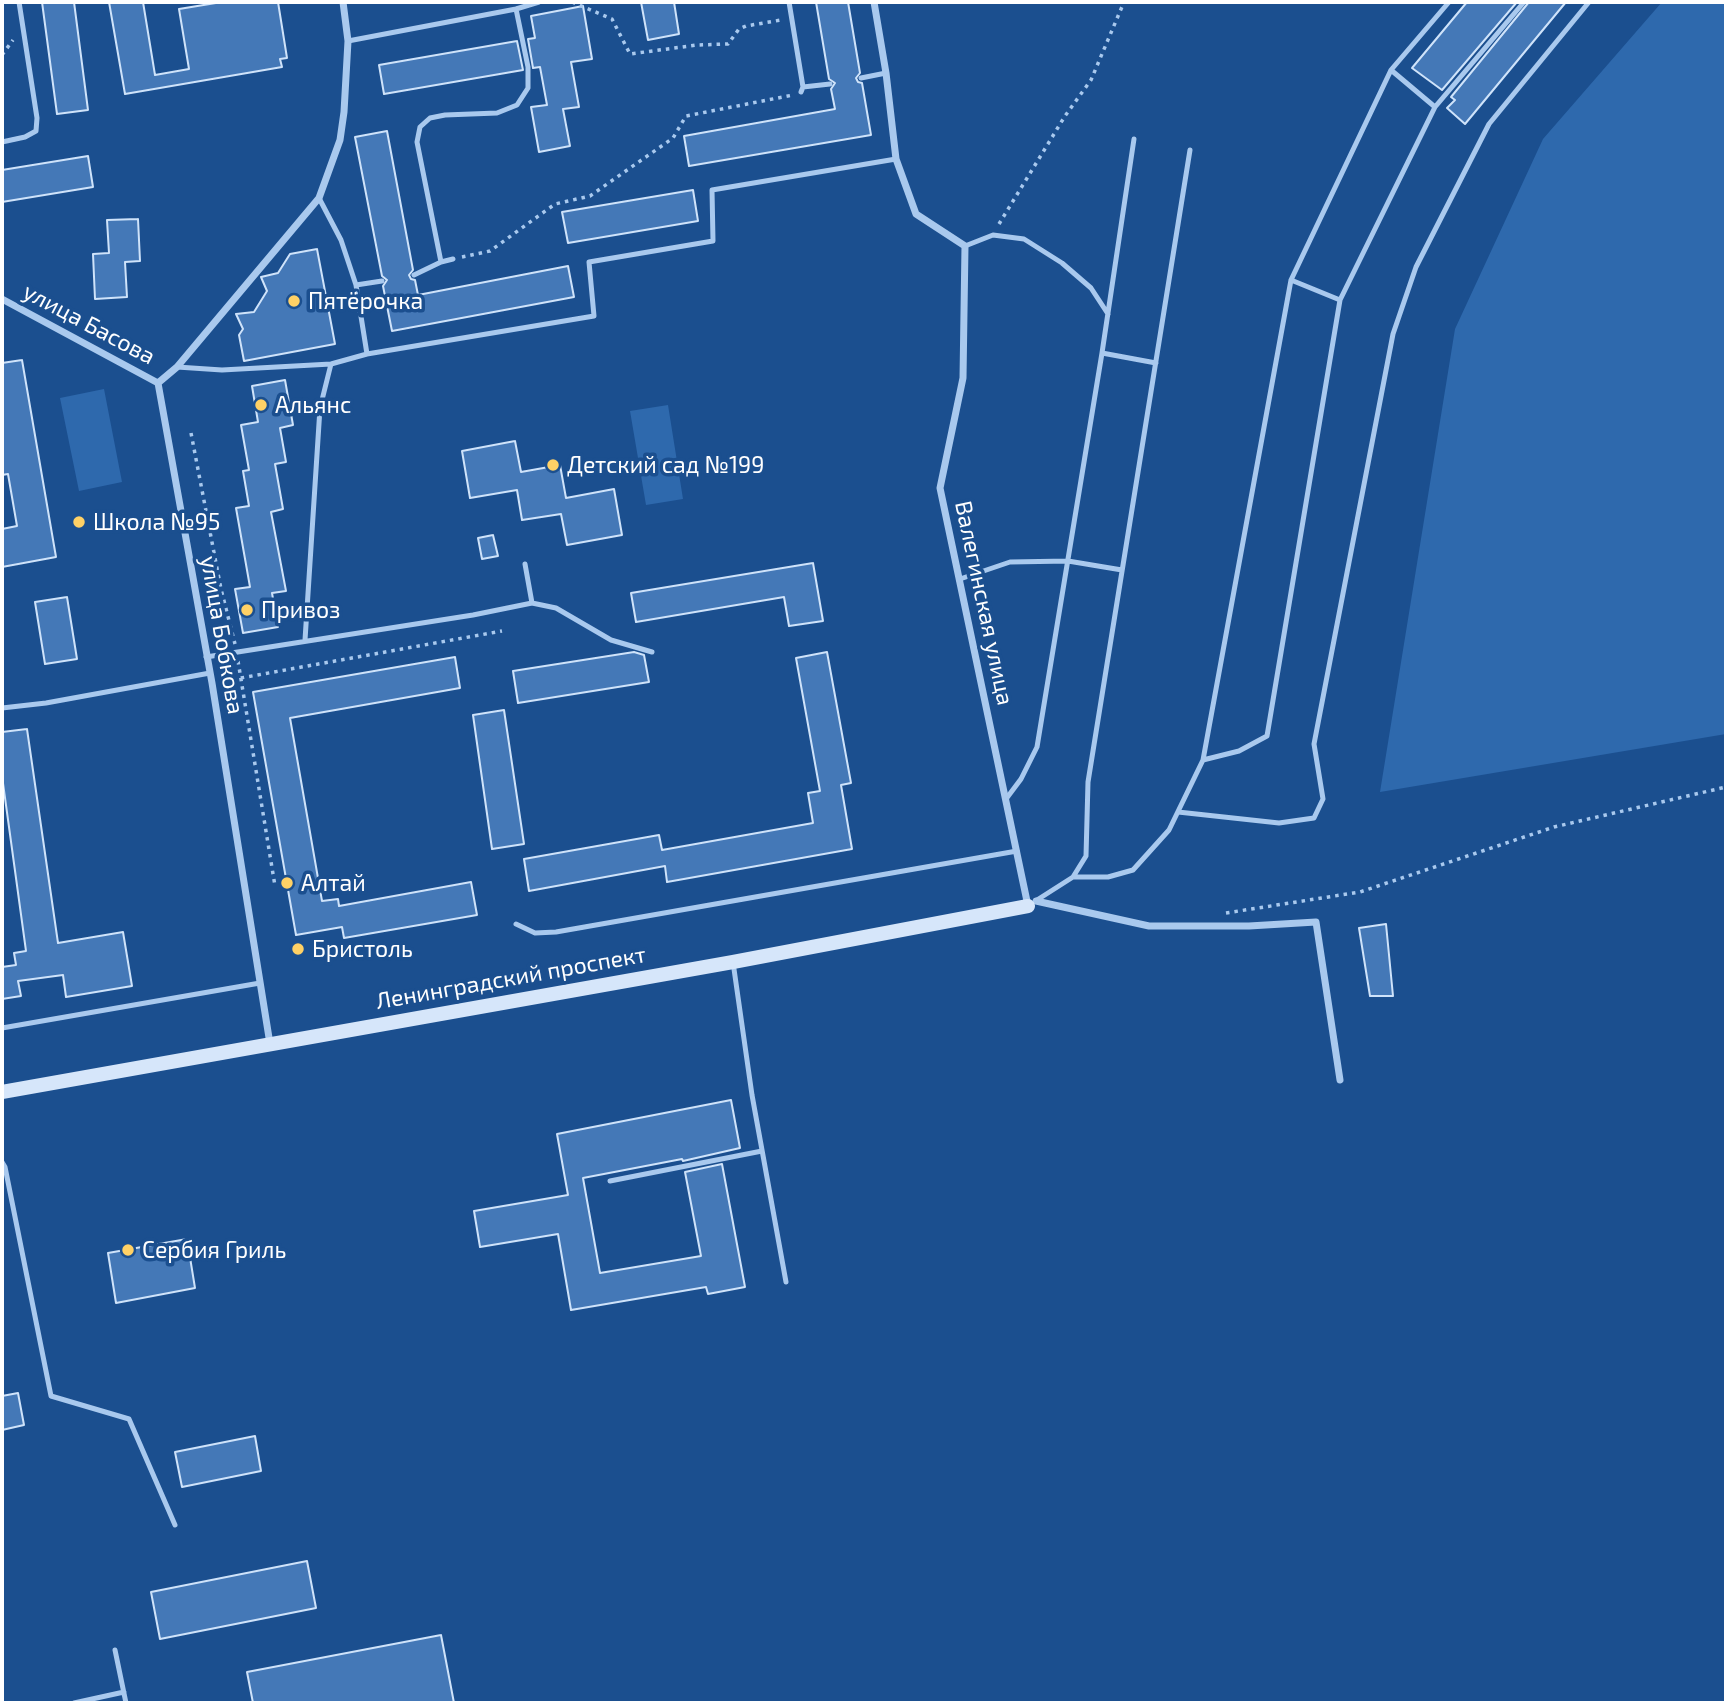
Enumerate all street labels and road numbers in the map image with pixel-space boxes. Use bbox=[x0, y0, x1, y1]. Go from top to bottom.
street label: улица Басова bbox=[18, 278, 160, 370]
street label: Валегинская улица bbox=[949, 498, 1019, 708]
street label: улица Бобкова bbox=[194, 554, 250, 716]
street label: Ленинградский проспект bbox=[374, 941, 648, 1015]

